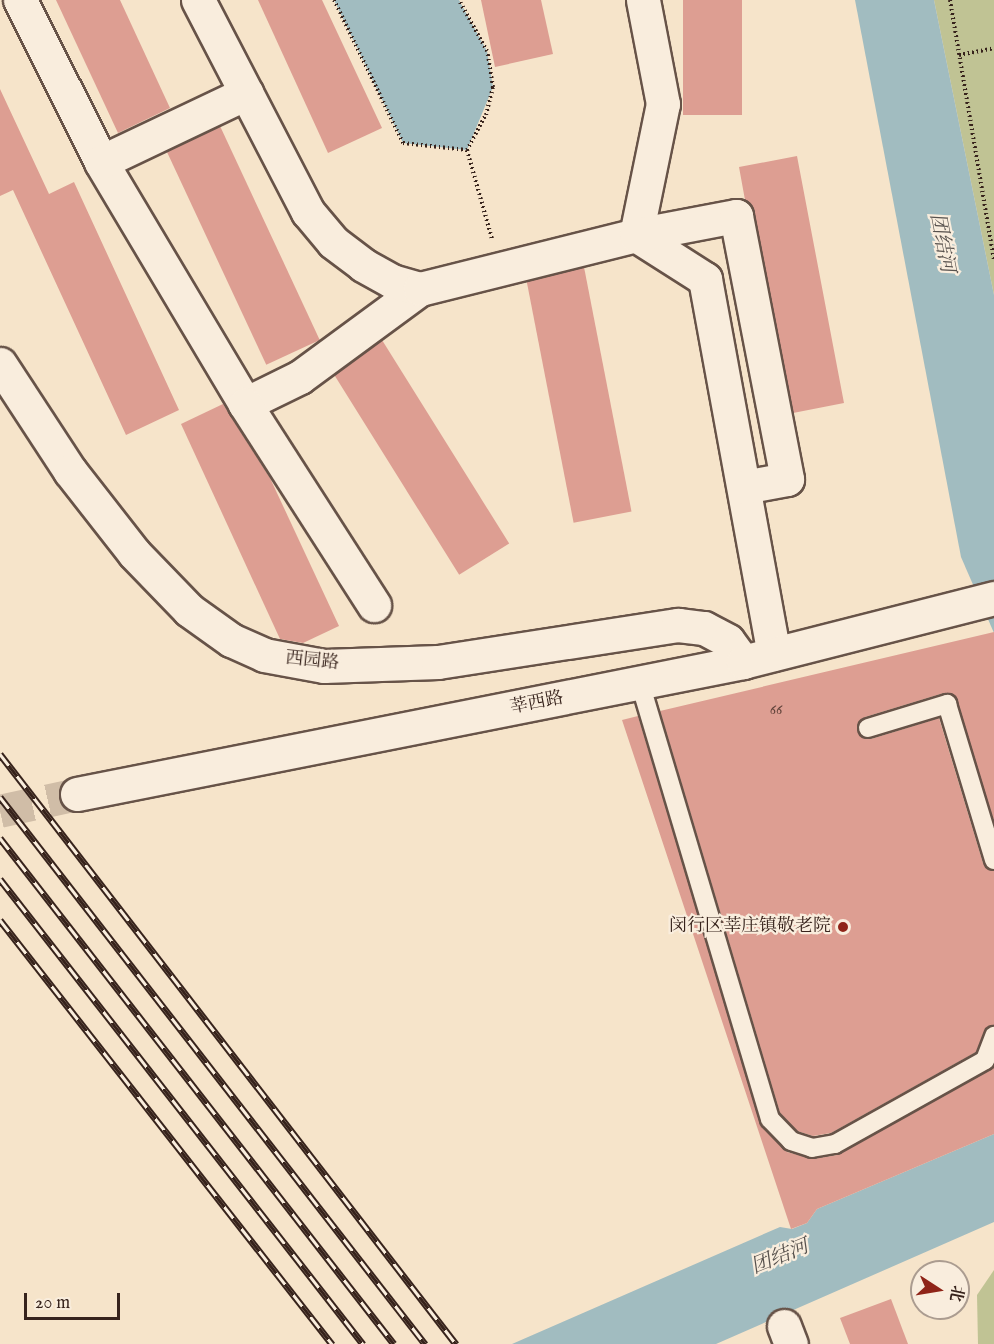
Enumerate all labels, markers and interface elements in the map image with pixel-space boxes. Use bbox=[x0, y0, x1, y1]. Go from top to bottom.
water label: 团结河 bbox=[924, 211, 960, 275]
street label: 西园路 bbox=[284, 648, 340, 676]
street label: 莘西路 bbox=[508, 688, 566, 720]
house number: 66 bbox=[770, 701, 782, 719]
place label: 闵行区莘庄镇敬老院 bbox=[669, 916, 831, 938]
marker: 闵行区莘庄镇敬老院 bbox=[836, 920, 850, 934]
water label: 团结河 bbox=[748, 1235, 812, 1279]
north arrow bbox=[910, 1260, 970, 1320]
scale bar bbox=[27, 1281, 123, 1319]
text: 北 bbox=[944, 1283, 967, 1303]
text: 20 m bbox=[35, 1292, 70, 1315]

